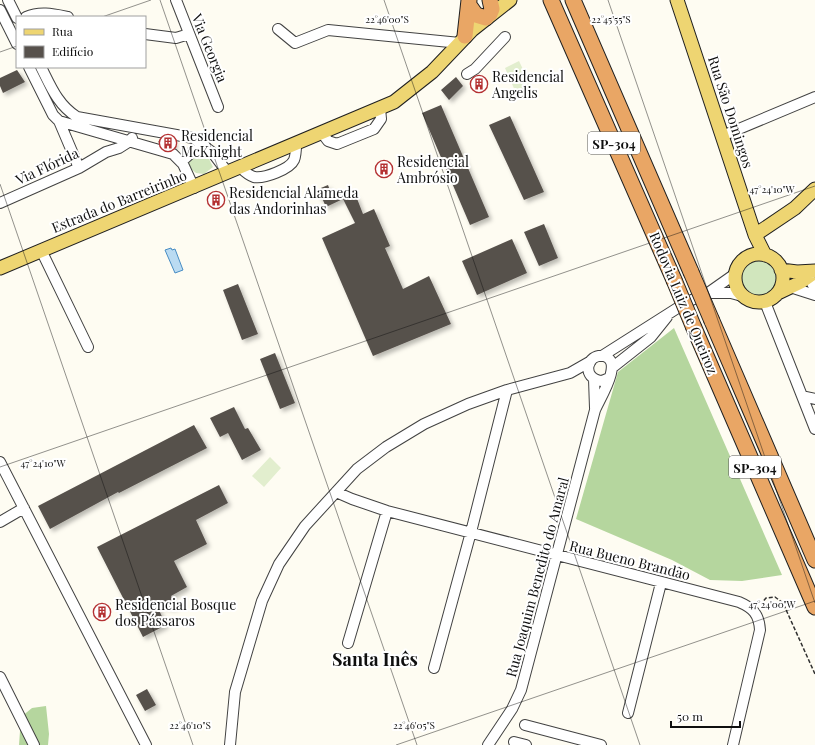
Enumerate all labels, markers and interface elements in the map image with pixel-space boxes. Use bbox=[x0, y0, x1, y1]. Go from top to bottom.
street label: Via Georgia bbox=[187, 10, 232, 85]
text: 22°46'00"S bbox=[365, 12, 409, 26]
text: 22°45'55"S bbox=[591, 12, 631, 26]
legend bbox=[16, 16, 146, 68]
text: Rua bbox=[52, 23, 73, 39]
text: Edifício bbox=[52, 43, 94, 59]
street label: Rua São Domingos bbox=[704, 53, 758, 171]
place label: Residencial Angelis bbox=[491, 67, 564, 102]
building icon: Residencial Angelis bbox=[469, 74, 489, 94]
place label: Residencial McKnight bbox=[181, 126, 253, 161]
road number: SP-304 bbox=[588, 132, 640, 154]
building icon: Residencial McKnight bbox=[158, 133, 178, 153]
street label: Via Flórida bbox=[11, 143, 82, 189]
place label: Residencial Ambrósio bbox=[396, 152, 469, 187]
building icon: Residencial Ambrósio bbox=[374, 159, 394, 179]
street label: Estrada do Barreirinho bbox=[49, 165, 190, 237]
text: 47°24'10"W bbox=[750, 182, 795, 196]
place label: Residencial Alameda das Andorinhas bbox=[229, 183, 358, 218]
building icon: Residencial Alameda das Andorinhas bbox=[206, 190, 226, 210]
street label: Rodovia Luiz de Queiroz bbox=[645, 229, 723, 377]
text: 47°24'10"W bbox=[21, 456, 66, 470]
road number: SP-304 bbox=[729, 456, 781, 478]
street label: Rua Joaquim Benedito do Amaral bbox=[501, 475, 573, 679]
street label: Rua Bueno Brandão bbox=[568, 536, 693, 584]
place label: Residencial Bosque dos Pássaros bbox=[115, 595, 236, 630]
text: 47°24'00"W bbox=[748, 597, 796, 611]
building icon: Residencial Bosque dos Pássaros bbox=[92, 602, 112, 622]
district label: Santa Inês bbox=[332, 647, 418, 671]
scale bar bbox=[671, 703, 740, 729]
text: 50 m bbox=[677, 708, 703, 724]
text: 22°46'10"S bbox=[169, 718, 211, 732]
text: 22°46'05"S bbox=[393, 718, 435, 732]

